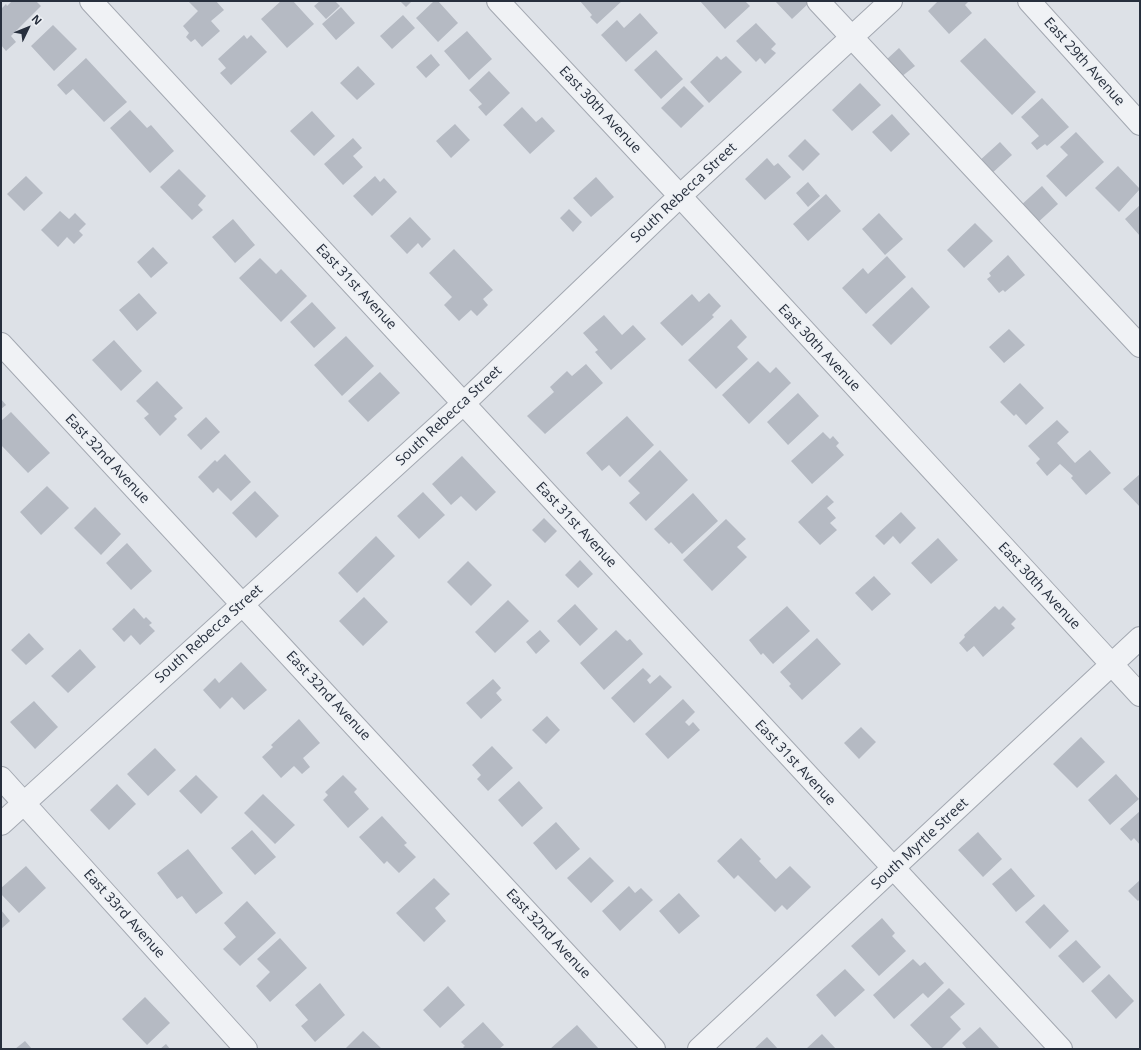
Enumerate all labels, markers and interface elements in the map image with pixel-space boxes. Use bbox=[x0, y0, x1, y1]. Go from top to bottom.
north arrow bbox=[8, 8, 48, 48]
text: N bbox=[29, 11, 46, 28]
street label: East 29th Avenue bbox=[1040, 14, 1128, 110]
street label: East 30th Avenue bbox=[555, 63, 645, 157]
street label: South Rebecca Street bbox=[628, 140, 740, 246]
street label: East 31st Avenue bbox=[312, 241, 400, 333]
street label: East 30th Avenue bbox=[774, 301, 864, 395]
street label: South Rebecca Street bbox=[393, 363, 505, 469]
street label: East 32nd Avenue bbox=[61, 411, 153, 507]
street label: East 31st Avenue bbox=[532, 479, 620, 571]
street label: East 30th Avenue bbox=[994, 539, 1084, 633]
street label: South Rebecca Street bbox=[152, 581, 266, 687]
street label: East 32nd Avenue bbox=[282, 648, 374, 744]
street label: East 31st Avenue bbox=[751, 717, 839, 809]
street label: South Myrtle Street bbox=[868, 795, 972, 893]
street label: East 33rd Avenue bbox=[80, 866, 168, 962]
street label: East 32nd Avenue bbox=[502, 886, 594, 982]

